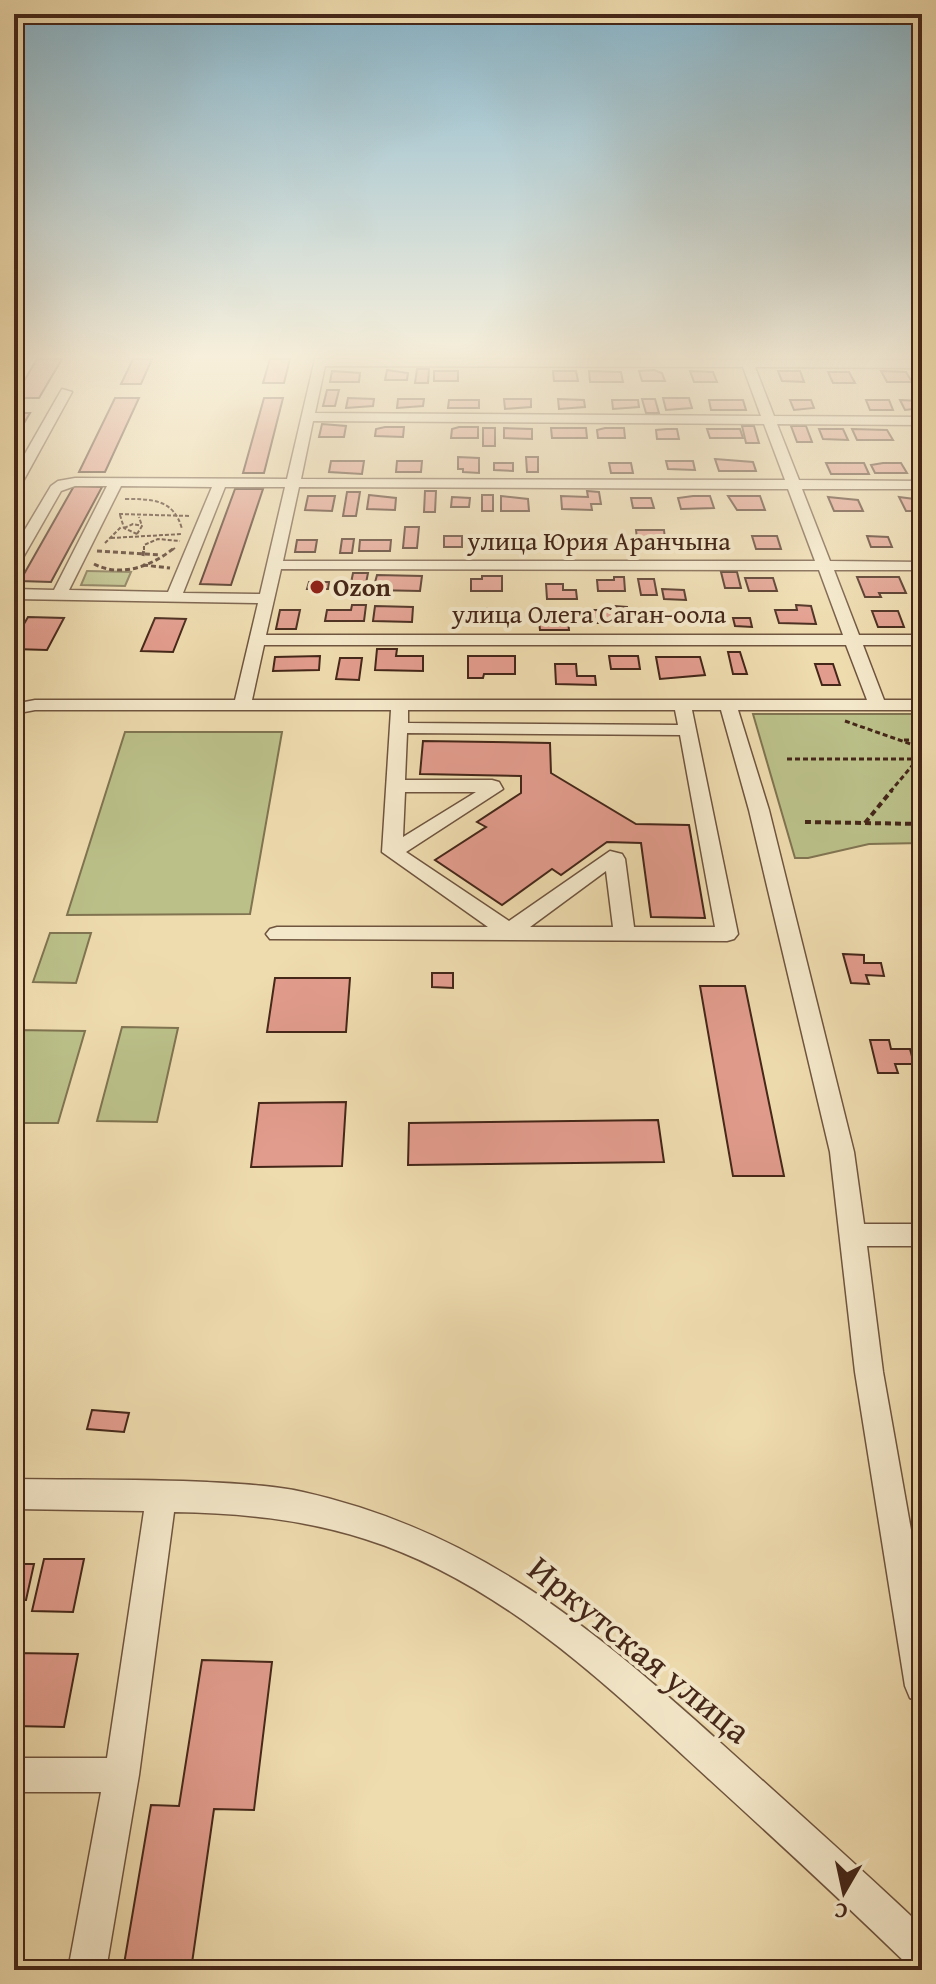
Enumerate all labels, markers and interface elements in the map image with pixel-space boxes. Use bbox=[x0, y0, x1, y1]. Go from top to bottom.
street label: улица Юрия Аранчына bbox=[466, 521, 731, 560]
place label: Ozon bbox=[333, 567, 392, 606]
marker: Ozon bbox=[308, 578, 326, 596]
street label: улица Олега Саган-оола bbox=[451, 594, 727, 633]
street label: Иркутская улица bbox=[517, 1542, 763, 1755]
north arrow bbox=[804, 1852, 884, 1932]
text: С bbox=[832, 1895, 850, 1929]

